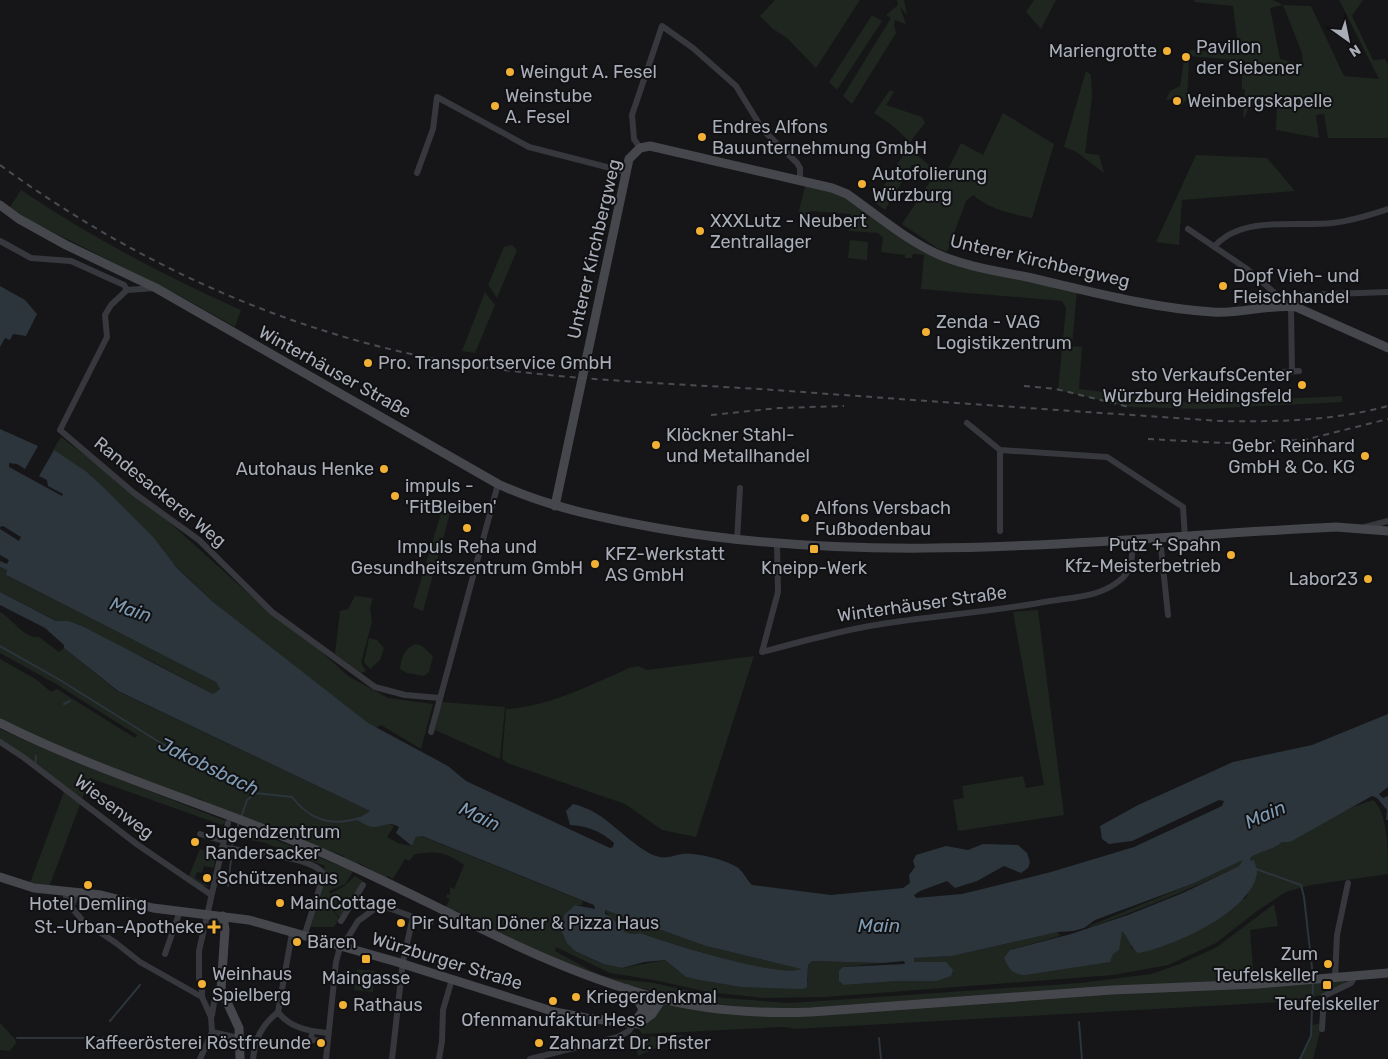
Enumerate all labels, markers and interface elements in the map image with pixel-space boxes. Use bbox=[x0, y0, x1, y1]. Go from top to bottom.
north arrow bbox=[1323, 15, 1373, 65]
place label: Pavillon der Siebener bbox=[1196, 36, 1302, 79]
place label: Mariengrotte bbox=[1049, 40, 1157, 62]
text: N bbox=[1346, 41, 1364, 60]
marker: Mariengrotte bbox=[1161, 45, 1173, 57]
marker: Pavillon der Siebener bbox=[1180, 51, 1192, 63]
place label: Weingut A. Fesel bbox=[520, 61, 657, 83]
marker: Weingut A. Fesel bbox=[504, 66, 516, 78]
place label: Weinstube A. Fesel bbox=[505, 85, 592, 128]
place label: Weinbergskapelle bbox=[1187, 90, 1332, 112]
marker: Weinbergskapelle bbox=[1171, 95, 1183, 107]
marker: Weinstube A. Fesel bbox=[489, 100, 501, 112]
place label: Endres Alfons Bauunternehmung GmbH bbox=[712, 116, 927, 159]
marker: Endres Alfons Bauunternehmung GmbH bbox=[696, 131, 708, 143]
street label: Unterer Kirchbergweg bbox=[563, 157, 625, 341]
place label: Autofolierung Würzburg bbox=[872, 163, 987, 206]
marker: Autofolierung Würzburg bbox=[856, 178, 868, 190]
place label: XXXLutz - Neubert Zentrallager bbox=[710, 210, 867, 253]
marker: XXXLutz - Neubert Zentrallager bbox=[694, 225, 706, 237]
street label: Unterer Kirchbergweg bbox=[948, 230, 1132, 292]
place label: Dopf Vieh- und Fleischhandel bbox=[1233, 265, 1360, 308]
marker: Dopf Vieh- und Fleischhandel bbox=[1217, 280, 1229, 292]
place label: Zenda - VAG Logistikzentrum bbox=[936, 311, 1072, 354]
street label: Winterhäuser Straße bbox=[255, 321, 415, 423]
marker: Zenda - VAG Logistikzentrum bbox=[920, 326, 932, 338]
place label: Pro. Transportservice GmbH bbox=[378, 352, 612, 374]
marker: Pro. Transportservice GmbH bbox=[362, 357, 374, 369]
place label: sto VerkaufsCenter Würzburg Heidingsfeld bbox=[1102, 364, 1292, 407]
marker: sto VerkaufsCenter Würzburg Heidingsfeld bbox=[1296, 379, 1308, 391]
place label: Klöckner Stahl- und Metallhandel bbox=[666, 424, 810, 467]
street label: Randesackerer Weg bbox=[90, 432, 230, 552]
place label: Gebr. Reinhard GmbH & Co. KG bbox=[1228, 435, 1355, 478]
marker: Klöckner Stahl- und Metallhandel bbox=[650, 439, 662, 451]
marker: Gebr. Reinhard GmbH & Co. KG bbox=[1359, 450, 1371, 462]
place label: Autohaus Henke bbox=[236, 458, 374, 480]
marker: Autohaus Henke bbox=[378, 463, 390, 475]
place label: impuls - 'FitBleiben' bbox=[405, 475, 497, 518]
marker: impuls - 'FitBleiben' bbox=[389, 490, 401, 502]
place label: Alfons Versbach Fußbodenbau bbox=[815, 497, 951, 540]
marker: Alfons Versbach Fußbodenbau bbox=[799, 512, 811, 524]
marker: Impuls Reha und Gesundheitszentrum GmbH bbox=[461, 522, 473, 534]
place label: Putz + Spahn Kfz-Meisterbetrieb bbox=[1065, 534, 1221, 577]
place label: Impuls Reha und Gesundheitszentrum GmbH bbox=[351, 536, 583, 579]
place label: KFZ-Werkstatt AS GmbH bbox=[605, 543, 725, 586]
marker: Kneipp-Werk bbox=[808, 543, 820, 555]
marker: Putz + Spahn Kfz-Meisterbetrieb bbox=[1225, 549, 1237, 561]
place label: Kneipp-Werk bbox=[761, 557, 868, 579]
marker: KFZ-Werkstatt AS GmbH bbox=[589, 558, 601, 570]
place label: Labor23 bbox=[1289, 568, 1358, 590]
marker: Labor23 bbox=[1362, 573, 1374, 585]
street label: Winterhäuser Straße bbox=[836, 581, 1008, 627]
water label: Main bbox=[107, 592, 155, 627]
water label: Jakobsbach bbox=[155, 732, 263, 801]
street label: Wiesenweg bbox=[70, 770, 158, 844]
water label: Main bbox=[1241, 795, 1289, 834]
water label: Main bbox=[456, 797, 504, 836]
place label: Jugendzentrum Randersacker bbox=[205, 821, 340, 864]
marker: Jugendzentrum Randersacker bbox=[189, 836, 201, 848]
place label: Schützenhaus bbox=[217, 867, 338, 889]
marker: Schützenhaus bbox=[201, 872, 213, 884]
marker: Hotel Demling bbox=[82, 879, 94, 891]
place label: MainCottage bbox=[290, 892, 397, 914]
place label: Hotel Demling bbox=[29, 893, 147, 915]
marker: MainCottage bbox=[274, 897, 286, 909]
place label: Pir Sultan Döner & Pizza Haus bbox=[411, 912, 659, 934]
water label: Main bbox=[858, 914, 900, 937]
place label: St.-Urban-Apotheke bbox=[34, 916, 204, 938]
marker: Pir Sultan Döner & Pizza Haus bbox=[395, 917, 407, 929]
marker: St.-Urban-Apotheke bbox=[208, 921, 220, 933]
street label: Würzburger Straße bbox=[369, 928, 525, 994]
place label: Bären bbox=[307, 931, 357, 953]
marker: Bären bbox=[291, 936, 303, 948]
place label: Zum Teufelskeller bbox=[1213, 943, 1318, 986]
marker: Maingasse bbox=[360, 953, 372, 965]
marker: Zum Teufelskeller bbox=[1322, 958, 1334, 970]
place label: Weinhaus Spielberg bbox=[212, 963, 292, 1006]
place label: Maingasse bbox=[322, 967, 410, 989]
marker: Weinhaus Spielberg bbox=[196, 978, 208, 990]
marker: Teufelskeller bbox=[1321, 979, 1333, 991]
place label: Kriegerdenkmal bbox=[586, 986, 717, 1008]
marker: Kriegerdenkmal bbox=[570, 991, 582, 1003]
place label: Teufelskeller bbox=[1275, 993, 1379, 1015]
place label: Rathaus bbox=[353, 994, 423, 1016]
marker: Ofenmanufaktur Hess bbox=[547, 995, 559, 1007]
marker: Rathaus bbox=[337, 999, 349, 1011]
place label: Ofenmanufaktur Hess bbox=[461, 1009, 645, 1031]
place label: Kaffeerösterei Röstfreunde bbox=[85, 1032, 311, 1054]
place label: Zahnarzt Dr. Pfister bbox=[549, 1032, 711, 1054]
marker: Kaffeerösterei Röstfreunde bbox=[315, 1037, 327, 1049]
marker: Zahnarzt Dr. Pfister bbox=[533, 1037, 545, 1049]

